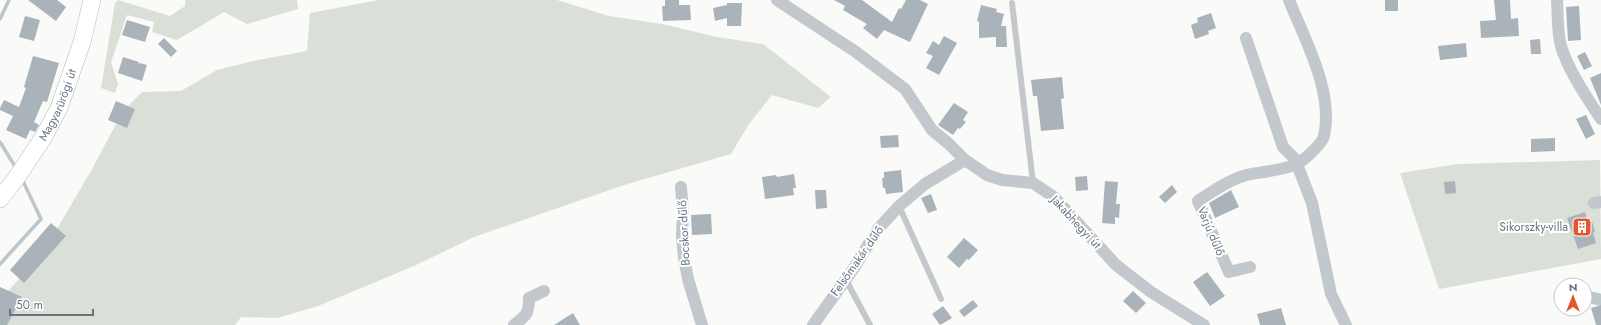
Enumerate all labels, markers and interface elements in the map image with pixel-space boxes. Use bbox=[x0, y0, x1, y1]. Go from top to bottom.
street label: Magyarürögi út bbox=[34, 66, 81, 144]
street label: Jakabhegyi út bbox=[1045, 190, 1106, 253]
street label: Bocskor dűlő bbox=[673, 199, 695, 266]
street label: Varjú dűlő bbox=[1193, 204, 1230, 259]
building icon: Sikorszky-villa bbox=[1571, 216, 1593, 238]
place label: Sikorszky-villa bbox=[1499, 218, 1568, 236]
street label: Felsőmakár dűlő bbox=[826, 222, 888, 300]
north arrow bbox=[1553, 277, 1593, 317]
text: N bbox=[1569, 279, 1577, 295]
scale bar bbox=[10, 291, 93, 317]
text: 50 m bbox=[16, 296, 43, 314]

